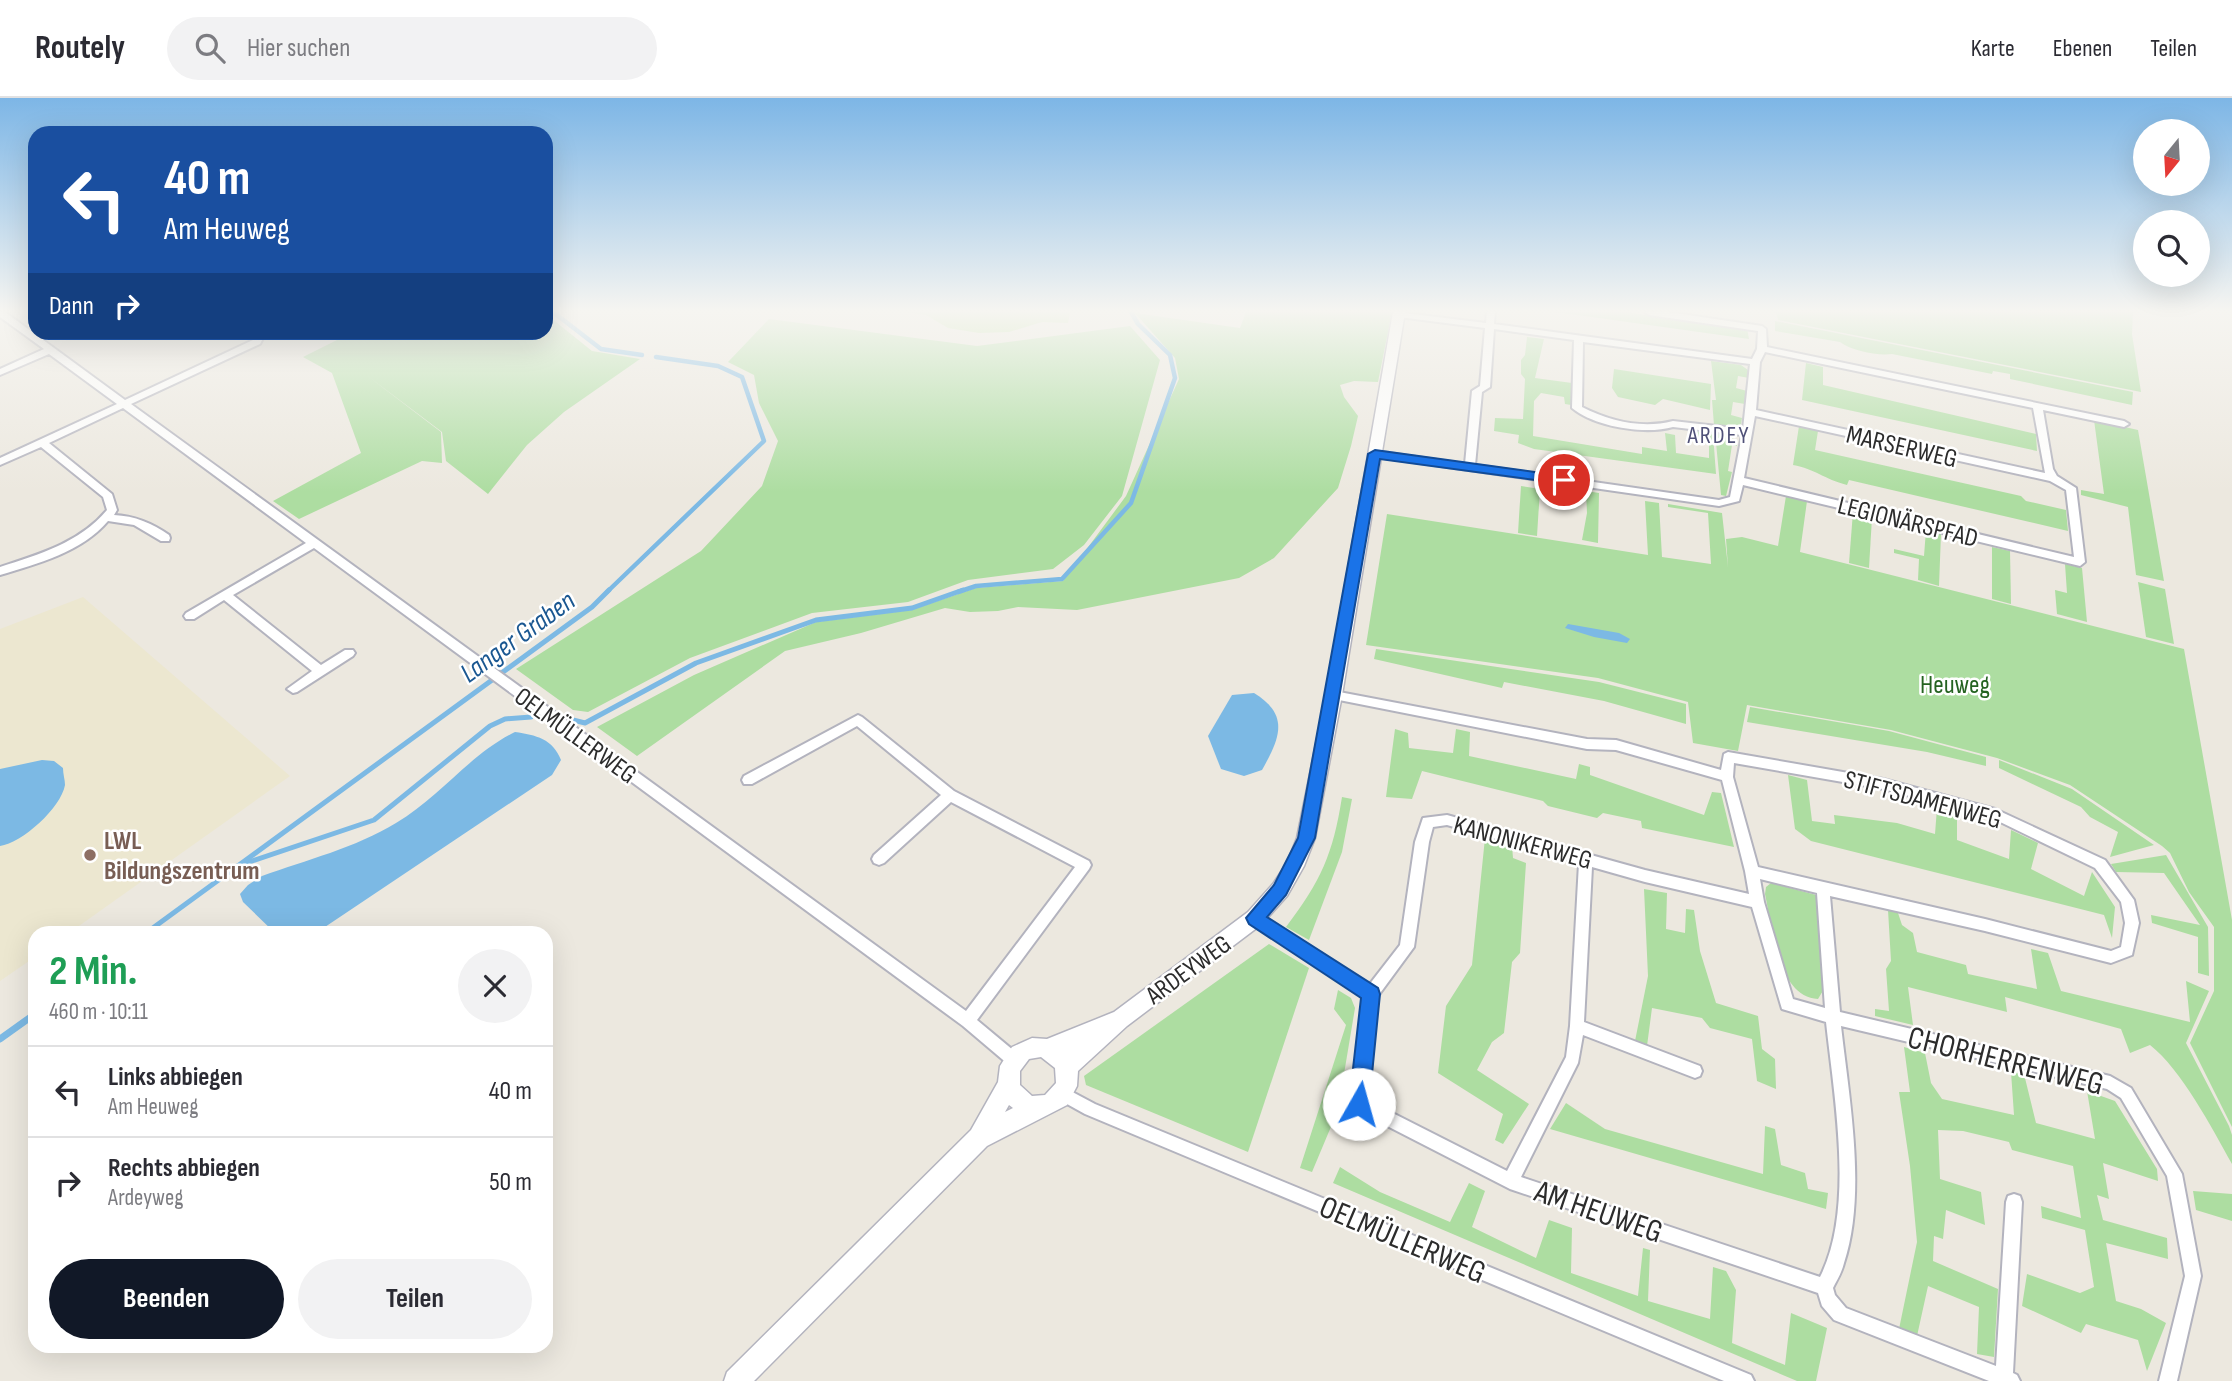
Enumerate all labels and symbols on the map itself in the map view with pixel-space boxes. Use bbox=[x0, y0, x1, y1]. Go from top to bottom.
north arrow bbox=[2133, 119, 2210, 196]
street label: MARSERWEG bbox=[1843, 420, 1960, 475]
district label: ARDEY bbox=[1686, 421, 1751, 450]
pin bbox=[1534, 450, 1594, 510]
street label: LEGIONÄRSPFAD bbox=[1834, 490, 1981, 555]
water label: Langer Graben bbox=[454, 584, 582, 690]
park label: Heuweg bbox=[1920, 670, 1990, 701]
street label: OELMÜLLERWEG bbox=[508, 681, 642, 791]
street label: STIFTSDAMENWEG bbox=[1840, 765, 2005, 836]
street label: KANONIKERWEG bbox=[1450, 810, 1595, 877]
place label: LWL Bildungszentrum bbox=[104, 826, 259, 887]
marker: LWL Bildungszentrum bbox=[82, 847, 98, 863]
street label: ARDEYWEG bbox=[1139, 929, 1238, 1012]
street label: CHORHERRENWEG bbox=[1904, 1018, 2108, 1105]
position arrow bbox=[1322, 1067, 1396, 1141]
street label: AM HEUWEG bbox=[1528, 1172, 1668, 1252]
street label: OELMÜLLERWEG bbox=[1313, 1188, 1491, 1293]

